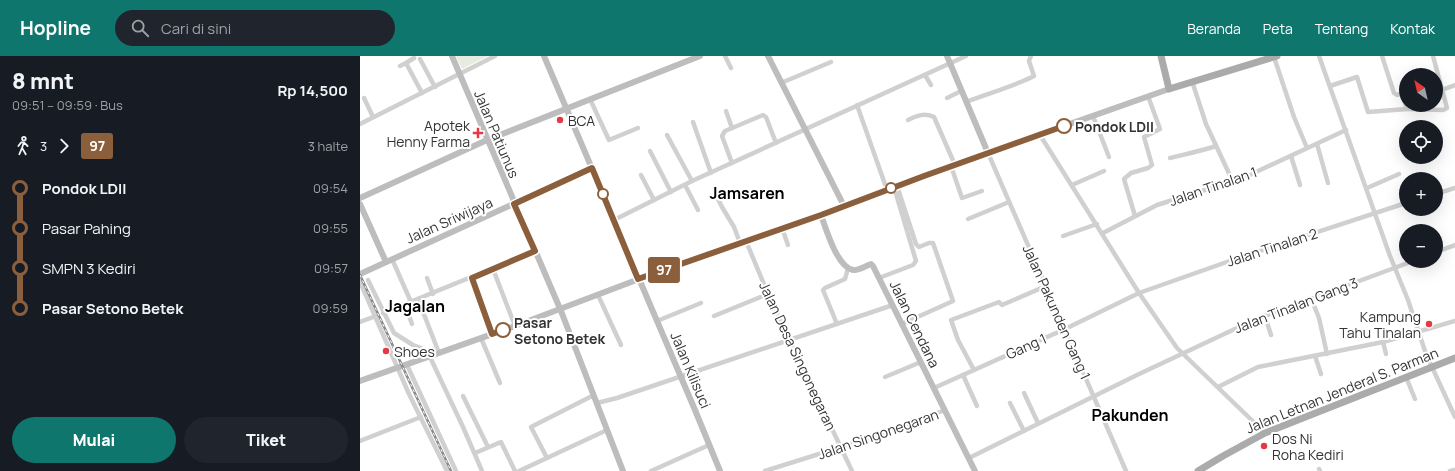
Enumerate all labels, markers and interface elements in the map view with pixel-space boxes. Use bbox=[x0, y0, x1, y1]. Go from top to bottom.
search box bbox=[115, 10, 395, 46]
text: Hopline bbox=[20, 15, 91, 41]
icon: search bbox=[129, 17, 151, 39]
text: Cari di sini bbox=[161, 18, 231, 39]
text: Beranda bbox=[1187, 19, 1241, 38]
text: Peta bbox=[1263, 19, 1293, 38]
text: Tentang bbox=[1315, 19, 1368, 38]
text: Kontak bbox=[1390, 19, 1435, 38]
text: 8 mnt bbox=[12, 66, 74, 96]
north arrow bbox=[1399, 68, 1443, 112]
map controls bbox=[1399, 68, 1443, 268]
text: Rp 14,500 bbox=[277, 80, 348, 101]
street label: Jalan Patiunus bbox=[470, 87, 524, 181]
text: 09:51 – 09:59 · Bus bbox=[12, 96, 123, 114]
place label: BCA bbox=[568, 111, 595, 130]
marker: BCA bbox=[555, 115, 565, 125]
place label: Apotek Henny Farma bbox=[387, 116, 471, 151]
place label: Pondok LDII bbox=[1075, 117, 1154, 136]
marker: Pondok LDII bbox=[1056, 118, 1072, 134]
button: locate bbox=[1399, 120, 1443, 164]
marker: Apotek Henny Farma bbox=[473, 128, 483, 138]
icon: walk bbox=[12, 135, 34, 157]
icon: forward bbox=[53, 135, 75, 157]
text: 97 bbox=[89, 136, 105, 155]
text: 3 bbox=[40, 137, 47, 155]
text: 3 halte bbox=[308, 137, 348, 155]
street label: Jalan Tinalan 1 bbox=[1167, 162, 1259, 210]
button: + bbox=[1399, 172, 1443, 216]
text: Pondok LDII bbox=[42, 178, 127, 199]
text: 09:54 bbox=[313, 179, 348, 197]
district label: Jamsaren bbox=[709, 182, 785, 204]
unlabelled marker bbox=[885, 182, 897, 194]
unlabelled marker bbox=[597, 188, 609, 200]
street label: Jalan Sriwijaya bbox=[403, 192, 495, 248]
text: Pasar Pahing bbox=[42, 218, 131, 239]
text: 09:55 bbox=[313, 219, 348, 237]
street label: Jalan Tinalan 2 bbox=[1224, 223, 1320, 271]
button: − bbox=[1399, 224, 1443, 268]
street label: Jalan Pakunden Gang 1 bbox=[1020, 242, 1094, 382]
line badge: 97 bbox=[646, 257, 682, 283]
text: SMPN 3 Kediri bbox=[42, 258, 136, 279]
text: 09:57 bbox=[314, 259, 348, 277]
text: 97 bbox=[656, 260, 672, 279]
street label: Jalan Tinalan Gang 3 bbox=[1231, 273, 1361, 337]
street label: Jalan Cendana bbox=[886, 277, 944, 371]
street label: Jalan Desa Singonegaran bbox=[755, 279, 841, 433]
district label: Jagalan bbox=[385, 295, 445, 317]
text: Pasar Setono Betek bbox=[42, 298, 183, 319]
text: 09:59 bbox=[313, 299, 348, 317]
place label: Kampung Tahu Tinalan bbox=[1339, 307, 1421, 342]
place label: Pasar Setono Betek bbox=[514, 313, 605, 348]
marker: Kampung Tahu Tinalan bbox=[1424, 319, 1434, 329]
marker: Pasar Setono Betek bbox=[495, 322, 511, 338]
street label: Jalan Kilisuci bbox=[666, 329, 716, 411]
street label: Gang 1 bbox=[1003, 330, 1049, 362]
place label: Shoes bbox=[394, 342, 435, 361]
street label: Jalan Letnan Jenderal S. Parman bbox=[1243, 343, 1441, 437]
marker: Shoes bbox=[381, 346, 391, 356]
street label: Jalan Singonegaran bbox=[815, 404, 941, 464]
district label: Pakunden bbox=[1092, 404, 1168, 426]
button: Mulai bbox=[12, 417, 176, 463]
button: Tiket bbox=[184, 417, 348, 463]
place label: Dos Ni Roha Kediri bbox=[1272, 429, 1344, 464]
marker: Dos Ni Roha Kediri bbox=[1259, 441, 1269, 451]

